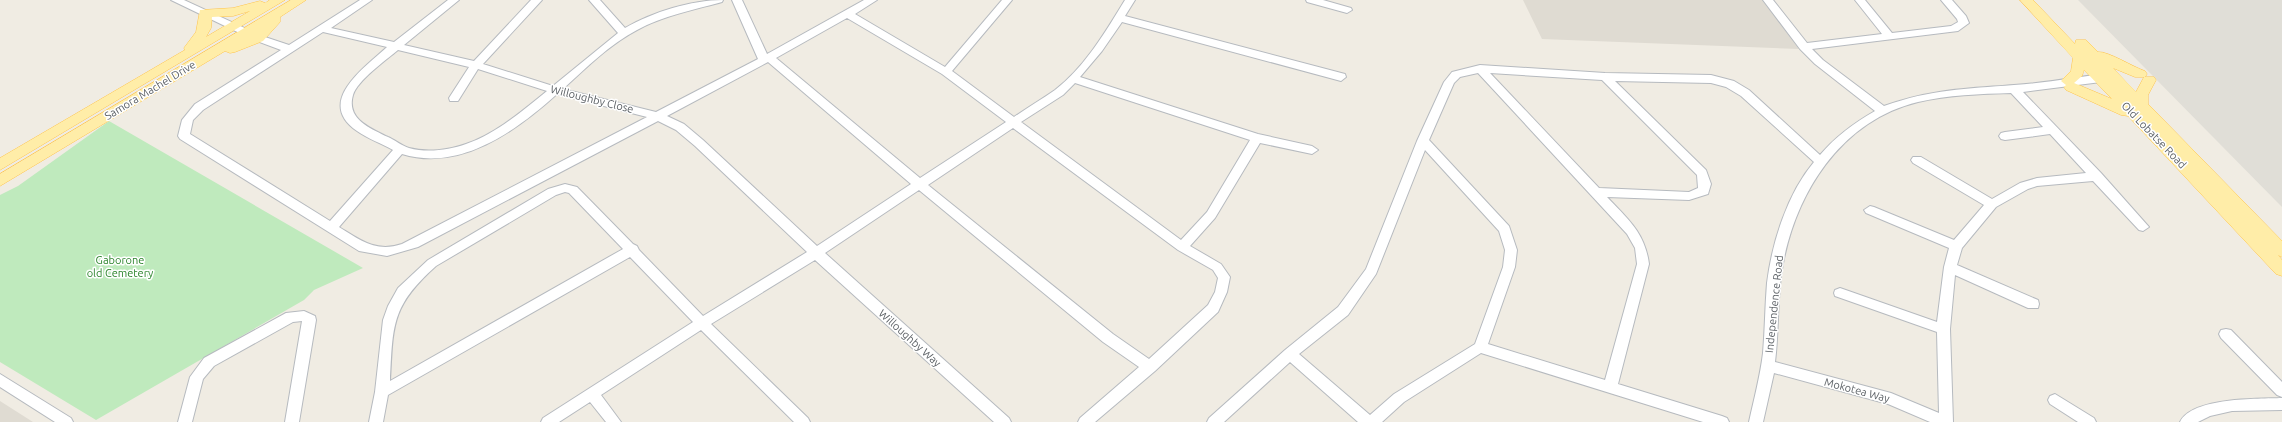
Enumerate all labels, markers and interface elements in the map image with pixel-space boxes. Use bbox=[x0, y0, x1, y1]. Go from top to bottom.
street label: Samora Machel Drive bbox=[102, 58, 198, 122]
street label: Willoughby Close bbox=[549, 83, 635, 115]
street label: Old Lobatse Road bbox=[2119, 99, 2189, 171]
park label: Gaborone old Cemetery bbox=[87, 254, 154, 279]
street label: Independence Road bbox=[1763, 255, 1785, 353]
street label: Willoughby Way bbox=[877, 307, 944, 369]
street label: Mokotea Way bbox=[1823, 376, 1892, 405]

